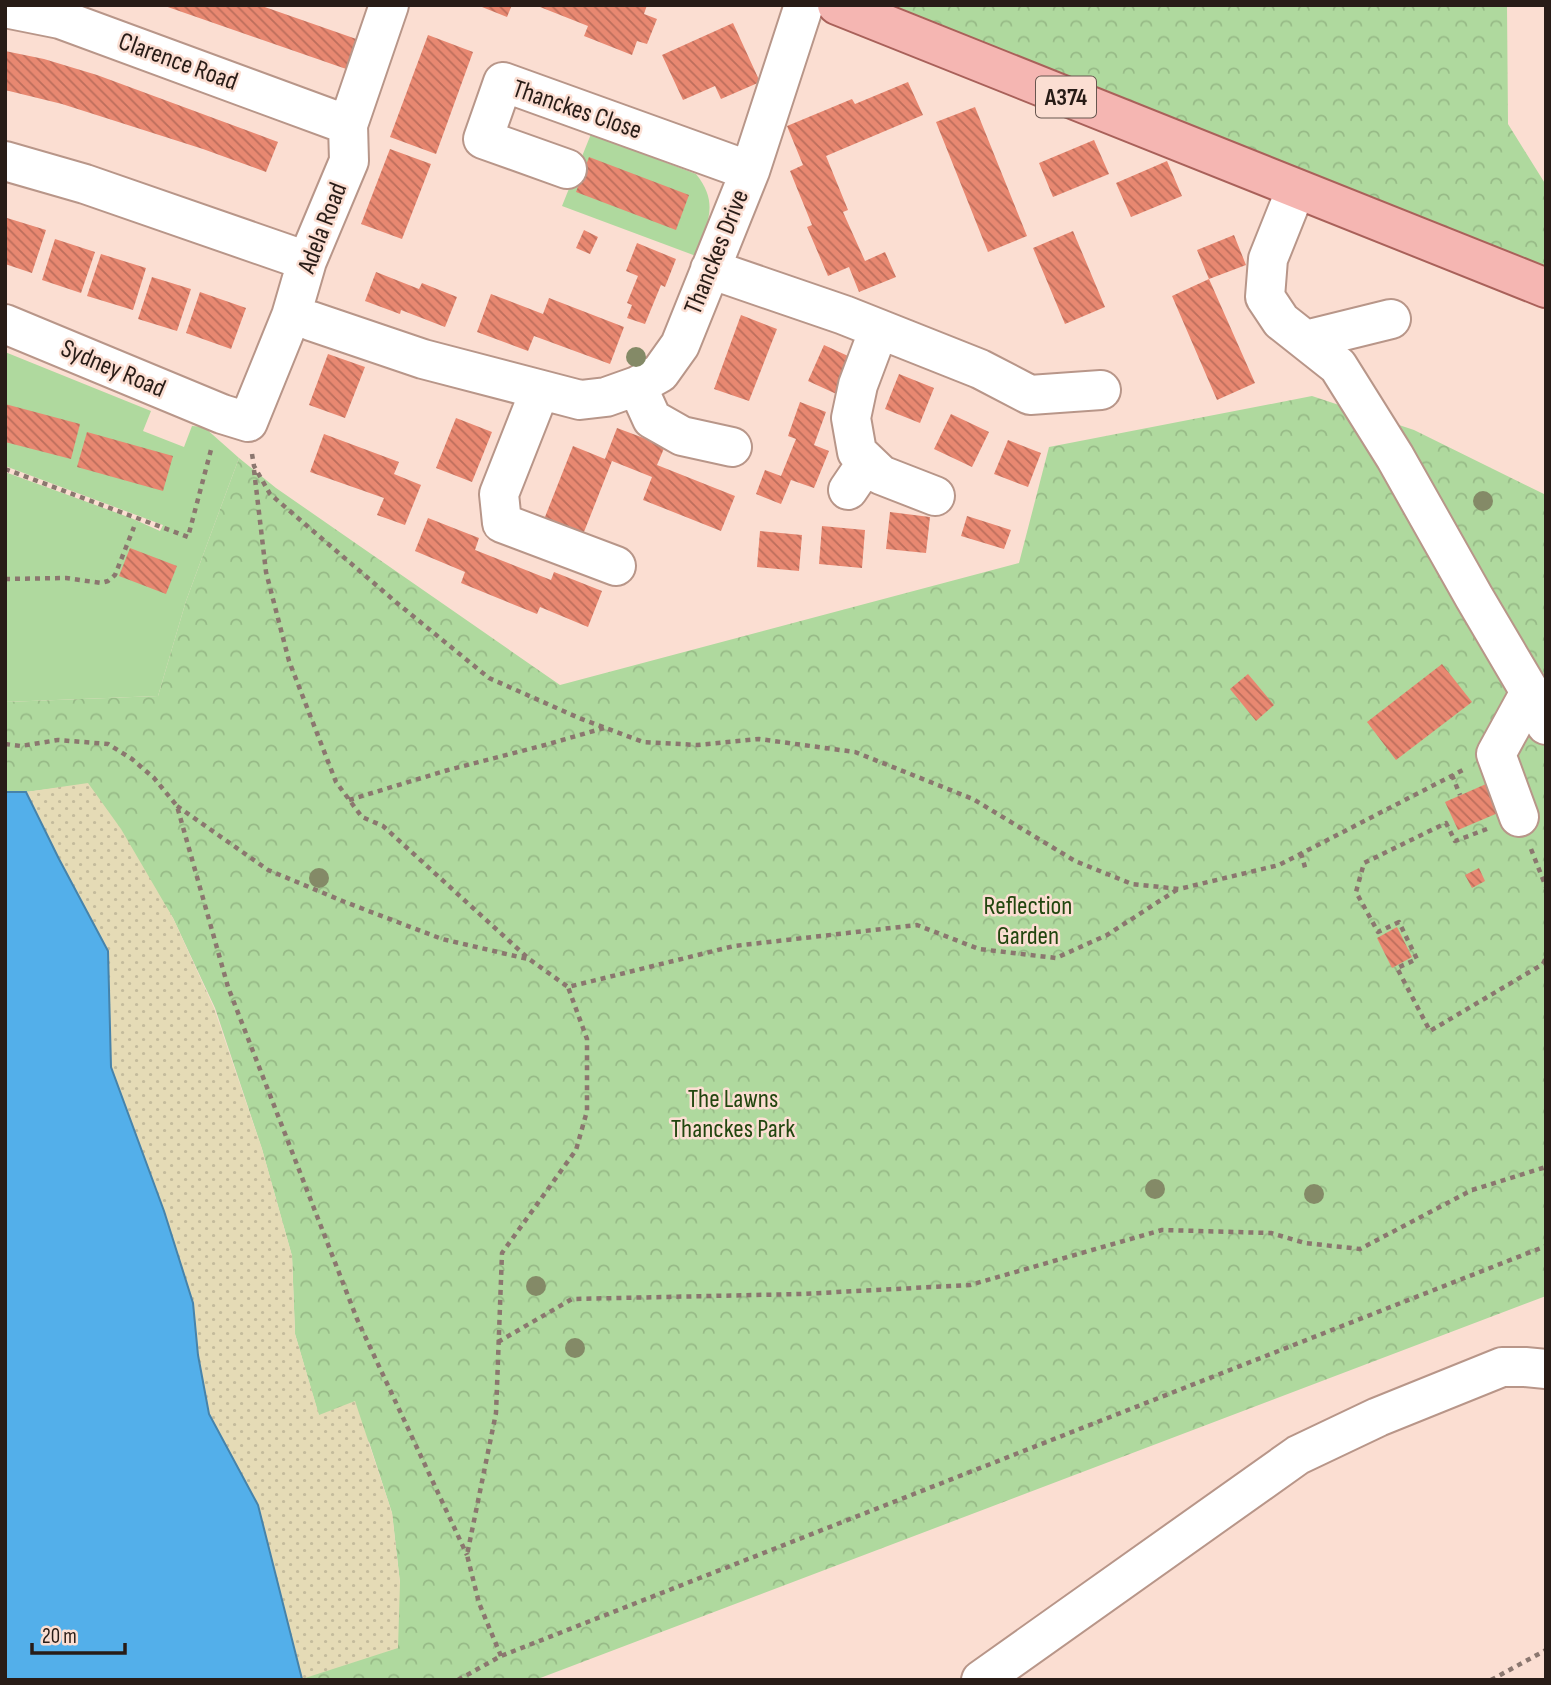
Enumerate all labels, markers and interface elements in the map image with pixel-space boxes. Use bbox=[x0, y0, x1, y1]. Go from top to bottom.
street label: Clarence Road bbox=[114, 26, 242, 98]
street label: Thanckes Close bbox=[508, 73, 646, 147]
road number: A374 bbox=[1036, 76, 1096, 118]
street label: Adela Road bbox=[291, 178, 354, 279]
street label: Thanckes Drive bbox=[678, 185, 756, 319]
street label: Sydney Road bbox=[56, 333, 170, 405]
park label: Reflection Garden bbox=[984, 891, 1072, 952]
park label: The Lawns Thanckes Park bbox=[671, 1084, 795, 1145]
scale bar bbox=[32, 1612, 124, 1656]
text: 20 m bbox=[42, 1624, 77, 1649]

